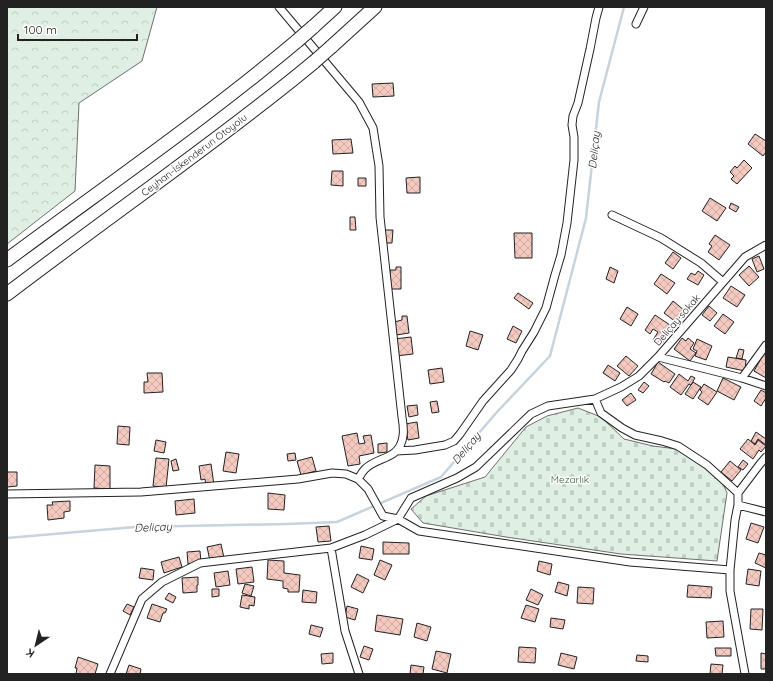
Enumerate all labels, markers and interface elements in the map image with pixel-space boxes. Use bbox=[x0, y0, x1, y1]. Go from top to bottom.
scale bar bbox=[18, 16, 137, 42]
text: 100 m bbox=[24, 22, 57, 37]
street label: Ceyhan-İskenderun Otoyolu bbox=[138, 111, 250, 199]
water label: Deliçay bbox=[585, 130, 603, 169]
street label: Deliçay sokak bbox=[651, 291, 703, 349]
water label: Deliçay bbox=[449, 428, 484, 467]
park label: Mezarlık bbox=[551, 473, 589, 486]
water label: Deliçay bbox=[134, 519, 173, 535]
north arrow bbox=[16, 625, 56, 665]
text: K bbox=[23, 645, 37, 661]

